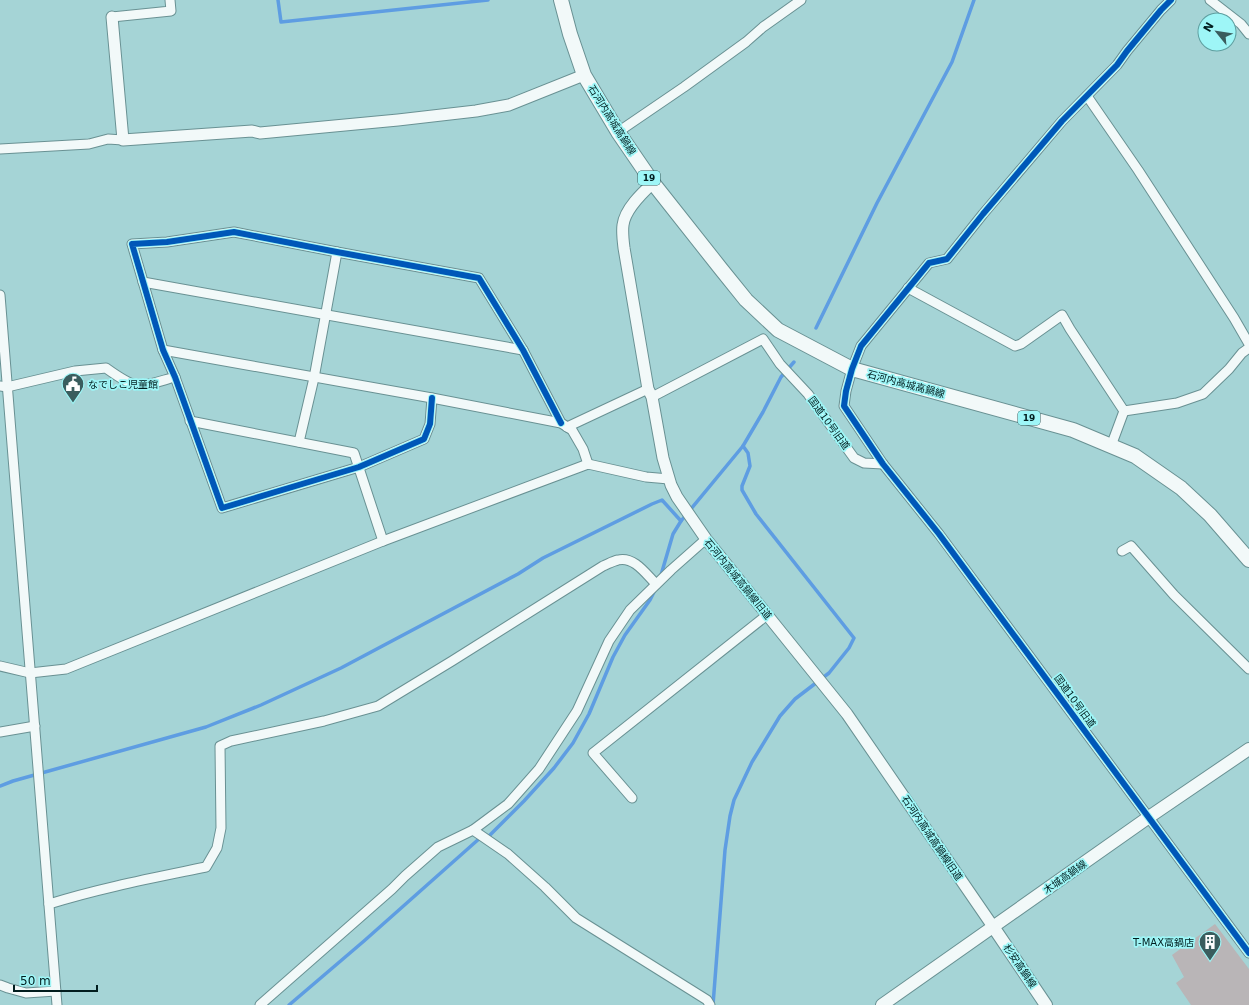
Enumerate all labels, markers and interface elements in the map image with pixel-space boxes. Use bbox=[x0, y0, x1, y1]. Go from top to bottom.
north arrow bbox=[1197, 12, 1237, 52]
text: N bbox=[1201, 20, 1217, 34]
street label: 石河内高城高鍋線 bbox=[586, 83, 638, 157]
road number: 19 bbox=[638, 171, 660, 185]
street label: 石河内高城高鍋線 bbox=[866, 368, 946, 400]
public building icon: なでしこ児童館 bbox=[60, 371, 86, 404]
place label: なでしこ児童館 bbox=[88, 379, 158, 390]
street label: 国道10号旧道 bbox=[806, 394, 852, 452]
road number: 19 bbox=[1018, 411, 1040, 425]
street label: 石河内高城高鍋線旧道 bbox=[702, 537, 774, 621]
street label: 国道10号旧道 bbox=[1052, 672, 1098, 730]
street label: 石河内高城高鍋線旧道 bbox=[899, 793, 965, 883]
street label: 木城高鍋線 bbox=[1041, 858, 1089, 896]
building icon: T-MAX高鍋店 bbox=[1197, 929, 1223, 962]
place label: T-MAX高鍋店 bbox=[1132, 937, 1194, 948]
street label: 杉安高鍋線 bbox=[1001, 942, 1039, 990]
scale bar bbox=[14, 967, 97, 993]
text: 50 m bbox=[20, 974, 51, 988]

